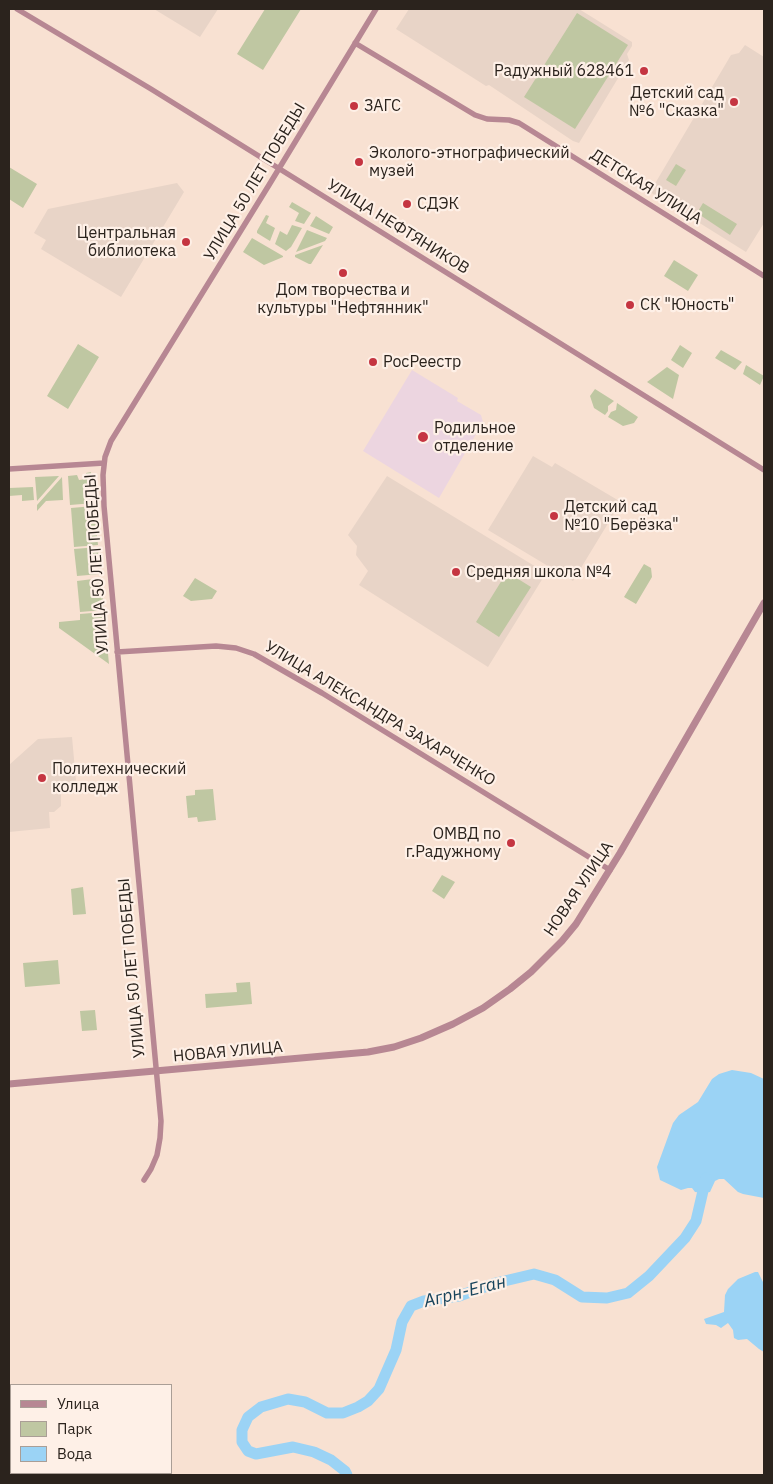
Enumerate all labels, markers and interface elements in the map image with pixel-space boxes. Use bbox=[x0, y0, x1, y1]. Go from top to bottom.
place label: Радужный 628461 bbox=[494, 61, 634, 81]
marker: Радужный 628461 bbox=[638, 65, 650, 77]
place label: Детский сад №6 "Сказка" bbox=[629, 83, 724, 121]
place label: ЗАГС bbox=[364, 96, 401, 116]
marker: Детский сад №6 "Сказка" bbox=[728, 96, 740, 108]
street label: УЛИЦА 50 ЛЕТ ПОБЕДЫ bbox=[200, 100, 310, 264]
marker: ЗАГС bbox=[348, 100, 360, 112]
place label: Эколого-этнографический музей bbox=[369, 143, 570, 181]
street label: ДЕТСКАЯ УЛИЦА bbox=[587, 145, 705, 229]
marker: Эколого-этнографический музей bbox=[353, 156, 365, 168]
street label: УЛИЦА НЕФТЯНИКОВ bbox=[323, 175, 473, 279]
place label: СДЭК bbox=[417, 194, 459, 214]
marker: СДЭК bbox=[401, 198, 413, 210]
place label: Центральная библиотека bbox=[77, 223, 176, 261]
marker: Центральная библиотека bbox=[180, 236, 192, 248]
marker: Дом творчества и культуры "Нефтянник" bbox=[337, 267, 349, 279]
place label: Дом творчества и культуры "Нефтянник" bbox=[257, 280, 429, 318]
place label: СК "Юность" bbox=[640, 295, 734, 315]
marker: СК "Юность" bbox=[624, 299, 636, 311]
place label: РосРеестр bbox=[383, 352, 461, 372]
marker: РосРеестр bbox=[367, 356, 379, 368]
place label: Родильное отделение bbox=[434, 418, 516, 456]
marker: Родильное отделение bbox=[416, 430, 430, 444]
street label: УЛИЦА 50 ЛЕТ ПОБЕДЫ bbox=[81, 473, 113, 655]
place label: Детский сад №10 "Берёзка" bbox=[564, 497, 679, 535]
marker: Детский сад №10 "Берёзка" bbox=[548, 510, 560, 522]
place label: Средняя школа №4 bbox=[466, 562, 611, 582]
marker: Средняя школа №4 bbox=[450, 566, 462, 578]
street label: УЛИЦА АЛЕКСАНДРА ЗАХАРЧЕНКО bbox=[261, 637, 499, 791]
place label: Политехнический колледж bbox=[52, 759, 186, 797]
marker: Политехнический колледж bbox=[36, 772, 48, 784]
place label: ОМВД по г.Радужному bbox=[406, 824, 501, 862]
marker: ОМВД по г.Радужному bbox=[505, 837, 517, 849]
street label: НОВАЯ УЛИЦА bbox=[540, 838, 618, 940]
street label: УЛИЦА 50 ЛЕТ ПОБЕДЫ bbox=[115, 877, 149, 1059]
street label: НОВАЯ УЛИЦА bbox=[172, 1038, 284, 1066]
water label: Агрн-Еган bbox=[422, 1271, 508, 1313]
legend bbox=[10, 1384, 172, 1474]
text: Улица bbox=[57, 1394, 99, 1413]
text: Парк bbox=[57, 1419, 92, 1438]
text: Вода bbox=[57, 1444, 92, 1463]

